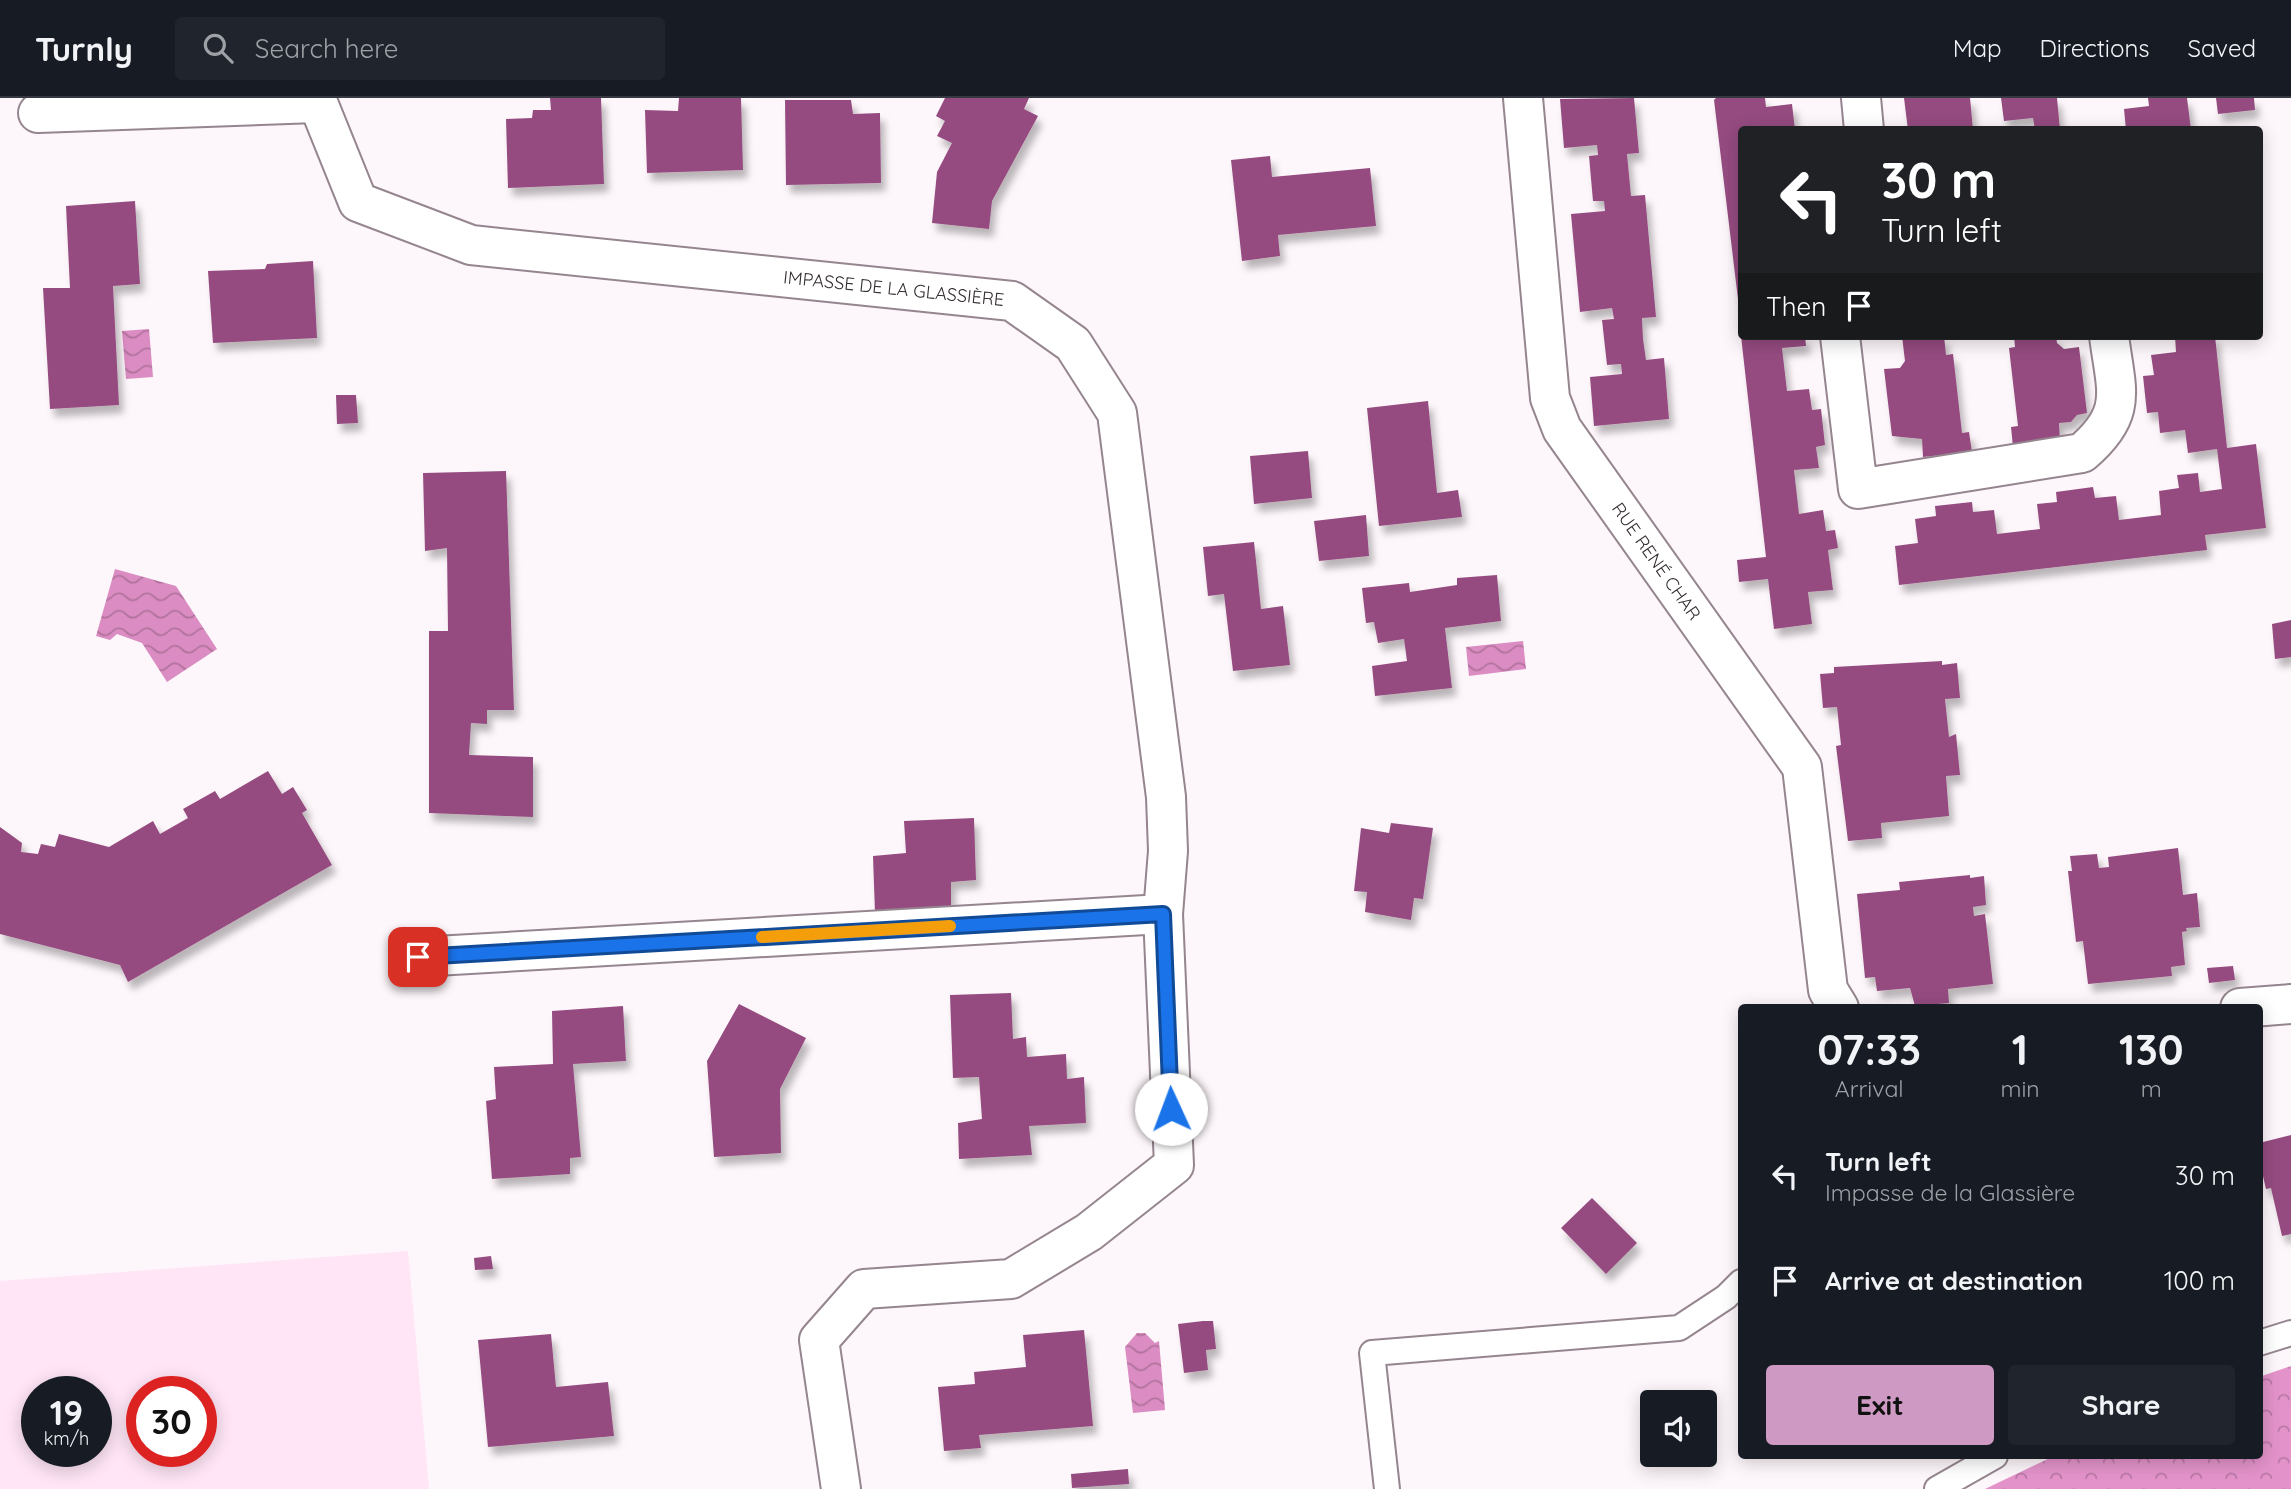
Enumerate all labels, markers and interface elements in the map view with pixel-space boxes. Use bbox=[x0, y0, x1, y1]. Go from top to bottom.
search box bbox=[175, 17, 665, 80]
text: Turnly bbox=[35, 28, 133, 69]
icon: search bbox=[199, 29, 237, 67]
text: Search here bbox=[255, 32, 398, 65]
text: Map bbox=[1953, 33, 2002, 63]
text: Directions bbox=[2040, 33, 2150, 63]
text: Saved bbox=[2188, 33, 2256, 63]
text: 30 m bbox=[1881, 149, 1996, 210]
icon: left bbox=[1766, 154, 1857, 245]
text: Turn left bbox=[1881, 210, 2002, 250]
street label: IMPASSE DE LA GLASSIÈRE bbox=[782, 265, 1005, 311]
icon: arrive bbox=[1840, 287, 1878, 325]
text: Then bbox=[1766, 290, 1826, 323]
street label: RUE RENÉ CHAR bbox=[1607, 498, 1706, 625]
pin bbox=[388, 927, 448, 987]
icon: arrive bbox=[399, 938, 437, 976]
text: 07:33 bbox=[1817, 1023, 1921, 1076]
text: 1 bbox=[2012, 1023, 2028, 1076]
text: 130 bbox=[2119, 1023, 2184, 1076]
position arrow bbox=[1134, 1072, 1208, 1146]
text: Arrival bbox=[1835, 1074, 1904, 1103]
text: min bbox=[2000, 1074, 2040, 1103]
text: m bbox=[2141, 1074, 2162, 1103]
text: Turn left bbox=[1825, 1145, 1932, 1178]
icon: left bbox=[1766, 1157, 1804, 1195]
text: 30 m bbox=[2175, 1159, 2235, 1192]
text: Impasse de la Glassière bbox=[1825, 1178, 2075, 1207]
icon: arrive bbox=[1766, 1262, 1804, 1300]
text: Arrive at destination bbox=[1825, 1264, 2083, 1297]
text: 100 m bbox=[2164, 1264, 2235, 1297]
button: Exit bbox=[1766, 1365, 1994, 1445]
button: Share bbox=[2008, 1365, 2235, 1445]
speed limit sign: 30 bbox=[126, 1376, 217, 1467]
text: 19 bbox=[50, 1390, 83, 1434]
map controls bbox=[1640, 1390, 1717, 1467]
button: sound bbox=[1640, 1390, 1717, 1467]
text: km/h bbox=[44, 1427, 89, 1450]

